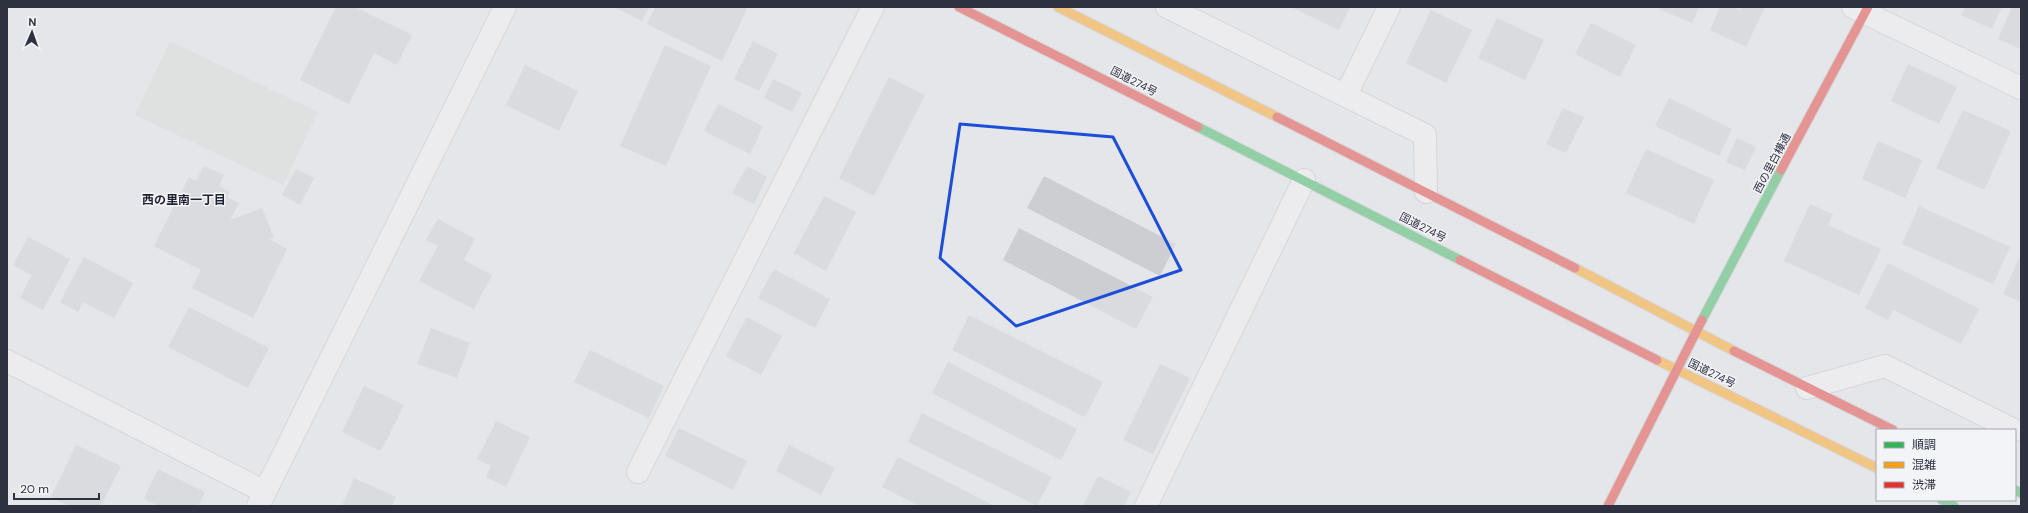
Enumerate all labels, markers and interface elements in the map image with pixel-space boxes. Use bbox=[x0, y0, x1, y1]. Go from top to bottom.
north arrow bbox=[12, 12, 52, 52]
text: N bbox=[28, 15, 37, 29]
street label: 国道274号 bbox=[1108, 63, 1160, 99]
street label: 西の里白樺通 bbox=[1750, 131, 1794, 195]
district label: 西の里南一丁目 bbox=[142, 192, 226, 208]
street label: 国道274号 bbox=[1397, 209, 1449, 245]
street label: 国道274号 bbox=[1686, 356, 1738, 390]
legend bbox=[1876, 429, 2016, 501]
text: 順調 bbox=[1912, 437, 1936, 453]
text: 混雑 bbox=[1912, 457, 1936, 473]
scale bar bbox=[14, 475, 99, 501]
text: 渋滞 bbox=[1912, 477, 1936, 493]
text: 20 m bbox=[20, 481, 49, 497]

